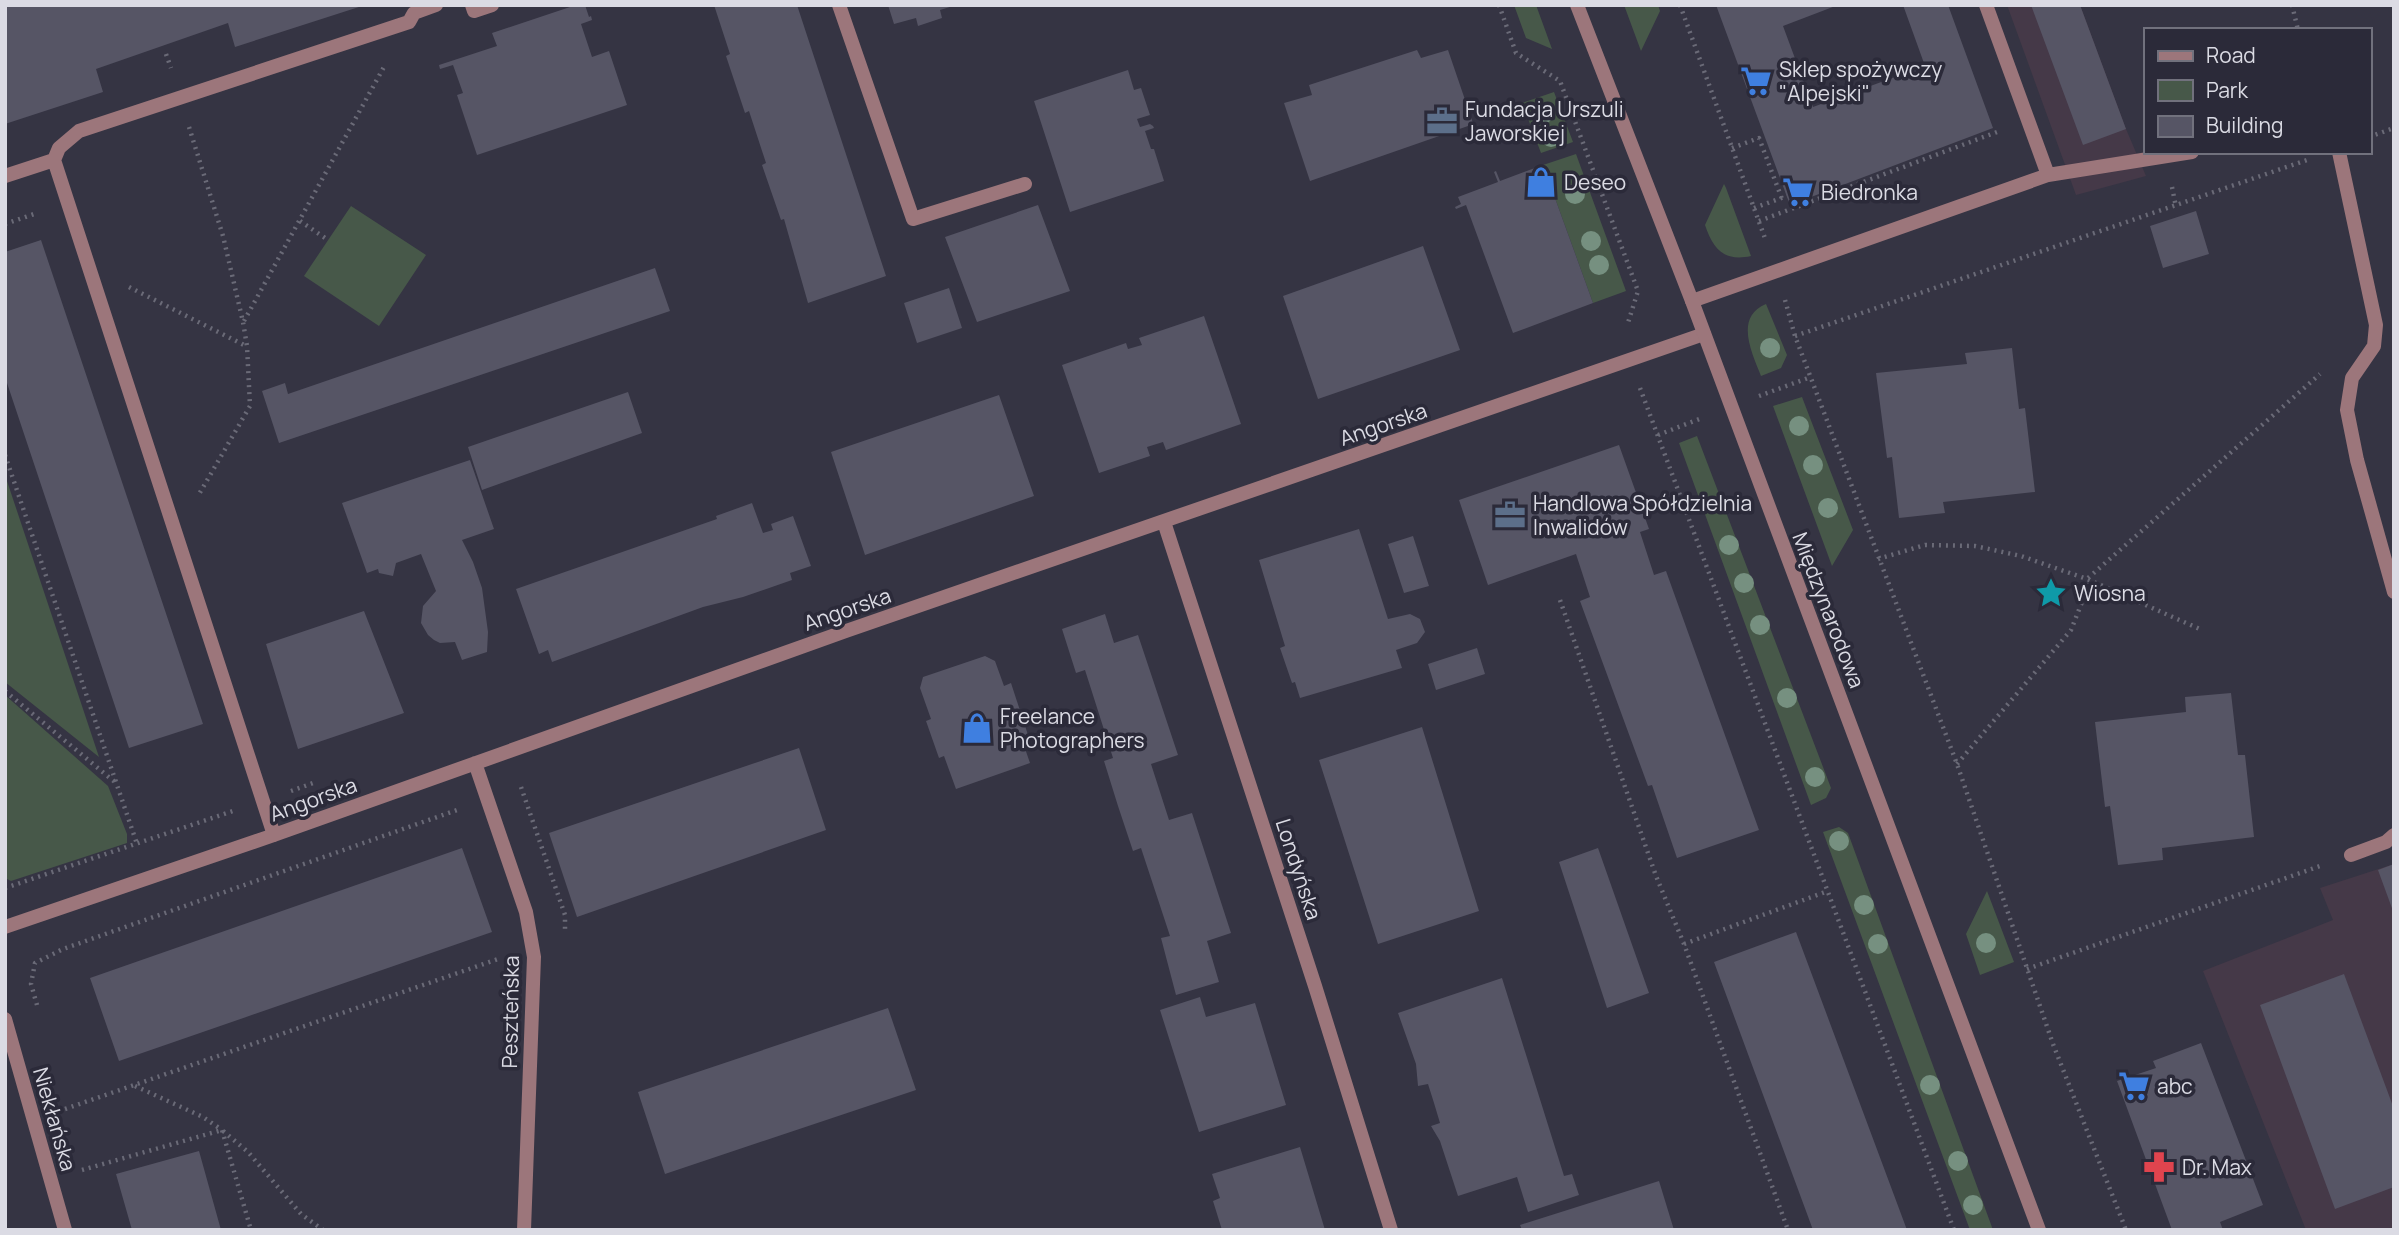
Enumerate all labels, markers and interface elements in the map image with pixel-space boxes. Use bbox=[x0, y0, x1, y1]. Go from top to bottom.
legend bbox=[2144, 28, 2371, 154]
text: Road bbox=[2206, 41, 2256, 69]
place label: Sklep spożywczy "Alpejski" bbox=[1779, 55, 1942, 107]
supermarket icon: Sklep spożywczy "Alpejski" bbox=[1739, 64, 1773, 98]
text: Park bbox=[2206, 76, 2248, 104]
place label: Fundacja Urszuli Jaworskiej bbox=[1465, 95, 1624, 147]
office icon: Fundacja Urszuli Jaworskiej bbox=[1425, 104, 1459, 138]
text: Building bbox=[2206, 111, 2283, 139]
shop icon: Deseo bbox=[1524, 165, 1558, 199]
place label: Deseo bbox=[1564, 168, 1626, 196]
supermarket icon: Biedronka bbox=[1781, 175, 1815, 209]
place label: Biedronka bbox=[1821, 178, 1918, 206]
street label: Angorska bbox=[1335, 396, 1431, 452]
place label: Handlowa Spółdzielnia Inwalidów bbox=[1533, 489, 1752, 541]
office icon: Handlowa Spółdzielnia Inwalidów bbox=[1493, 498, 1527, 532]
street label: Międzynarodowa bbox=[1786, 528, 1872, 692]
place icon: Wiosna bbox=[2034, 576, 2068, 610]
place label: Wiosna bbox=[2074, 579, 2146, 607]
street label: Angorska bbox=[799, 581, 895, 637]
place label: Freelance Photographers bbox=[1000, 702, 1145, 754]
shop icon: Freelance Photographers bbox=[960, 711, 994, 745]
street label: Angorska bbox=[266, 770, 360, 828]
street label: Londyńska bbox=[1270, 815, 1328, 923]
street label: Peszteńska bbox=[495, 955, 525, 1069]
street label: Niekłańska bbox=[27, 1064, 83, 1174]
supermarket icon: abc bbox=[2117, 1069, 2151, 1103]
place label: abc bbox=[2157, 1072, 2193, 1100]
pharmacy icon: Dr. Max bbox=[2142, 1150, 2176, 1184]
place label: Dr. Max bbox=[2182, 1153, 2252, 1181]

